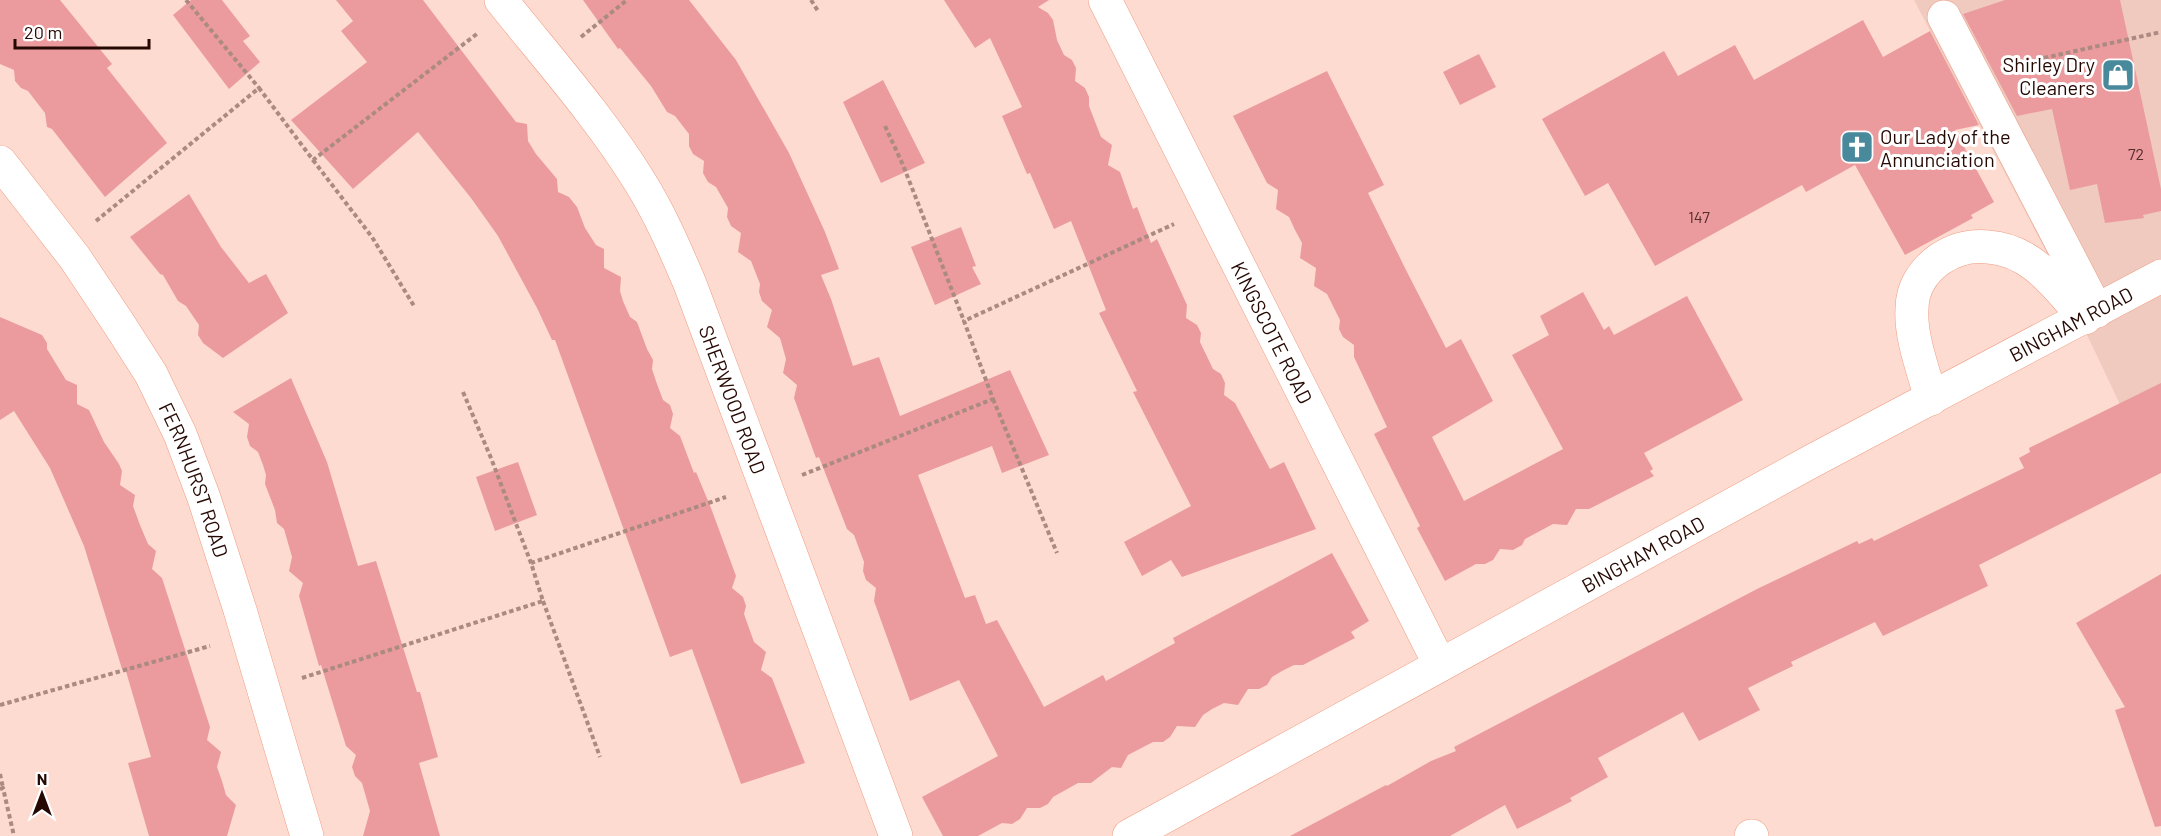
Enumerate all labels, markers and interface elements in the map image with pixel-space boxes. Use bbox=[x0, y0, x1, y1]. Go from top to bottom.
scale bar bbox=[15, 12, 148, 50]
text: 20 m bbox=[24, 21, 62, 43]
place label: Shirley Dry Cleaners bbox=[2003, 52, 2095, 99]
shop icon: Shirley Dry Cleaners bbox=[2100, 57, 2136, 93]
place label: Our Lady of the Annunciation bbox=[1880, 124, 2011, 171]
church icon: Our Lady of the Annunciation bbox=[1839, 129, 1875, 165]
house number: 72 bbox=[2128, 144, 2144, 163]
house number: 147 bbox=[1688, 207, 1710, 226]
street label: KINGSCOTE ROAD bbox=[1227, 257, 1318, 407]
street label: BINGHAM ROAD bbox=[2005, 281, 2137, 366]
street label: SHERWOOD ROAD bbox=[694, 322, 772, 477]
street label: FERNHURST ROAD bbox=[154, 398, 234, 560]
street label: BINGHAM ROAD bbox=[1577, 511, 1708, 597]
north arrow bbox=[12, 764, 72, 824]
text: N bbox=[37, 769, 47, 788]

